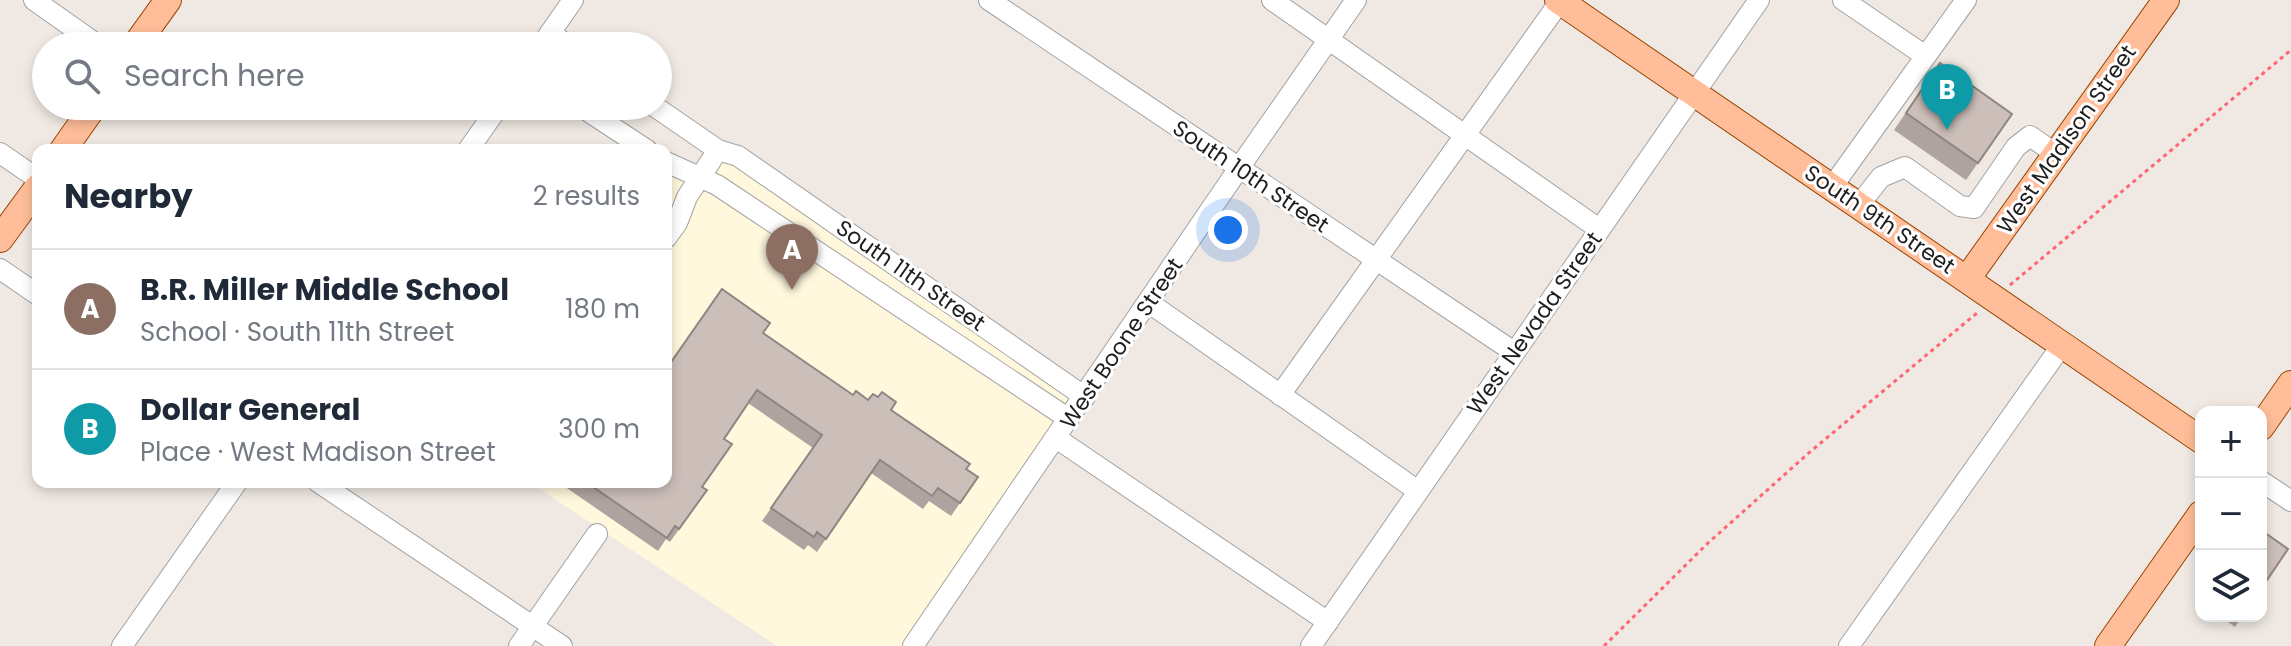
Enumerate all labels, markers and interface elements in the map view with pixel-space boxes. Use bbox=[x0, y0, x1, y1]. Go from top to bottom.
search box bbox=[32, 32, 672, 120]
street label: West Madison Street bbox=[1989, 38, 2143, 240]
icon: search bbox=[60, 54, 104, 98]
text: Search here bbox=[124, 54, 305, 97]
pin: B bbox=[1921, 64, 1973, 130]
street label: South 10th Street bbox=[1166, 113, 1335, 240]
street label: South 9th Street bbox=[1798, 158, 1961, 281]
text: Nearby bbox=[64, 172, 193, 220]
text: 2 results bbox=[533, 178, 640, 214]
your location bbox=[1208, 210, 1248, 250]
street label: South 11th Street bbox=[830, 212, 991, 338]
pin: A bbox=[766, 224, 818, 290]
street label: West Nevada Street bbox=[1460, 226, 1609, 421]
street label: West Boone Street bbox=[1053, 252, 1190, 435]
text: B.R. Miller Middle School bbox=[140, 268, 509, 311]
text: A bbox=[80, 291, 100, 327]
text: 180 m bbox=[565, 291, 640, 327]
text: School · South 11th Street bbox=[140, 314, 454, 350]
text: Dollar General bbox=[140, 388, 360, 431]
map controls bbox=[2195, 406, 2267, 622]
button: + bbox=[2195, 406, 2267, 478]
text: B bbox=[81, 411, 99, 447]
text: 300 m bbox=[558, 411, 640, 447]
text: Place · West Madison Street bbox=[140, 434, 496, 470]
button: − bbox=[2195, 478, 2267, 550]
button: layers bbox=[2195, 550, 2267, 622]

